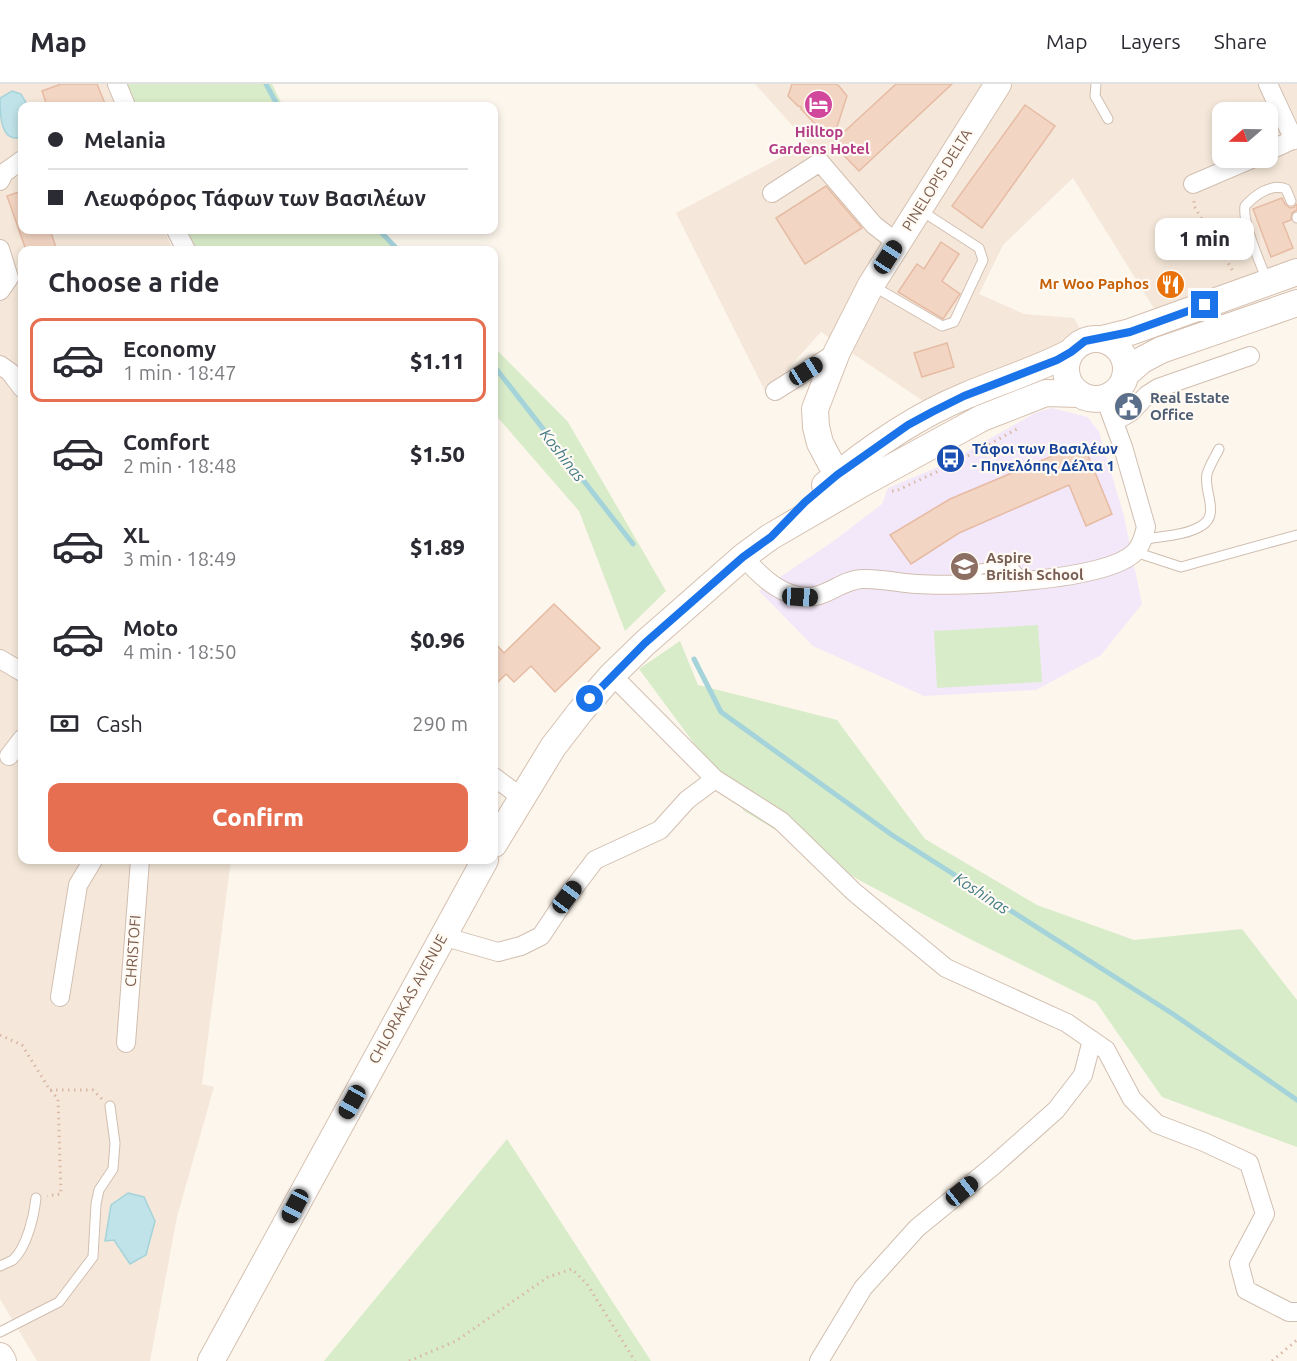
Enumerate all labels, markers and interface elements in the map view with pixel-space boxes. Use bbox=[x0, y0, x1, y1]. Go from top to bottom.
text: Map bbox=[30, 26, 87, 57]
text: Map bbox=[1046, 29, 1087, 53]
text: Layers bbox=[1120, 29, 1181, 53]
text: Share bbox=[1214, 29, 1267, 53]
hotel icon: Hilltop Gardens Hotel bbox=[803, 89, 835, 121]
north arrow bbox=[1212, 102, 1278, 168]
map controls bbox=[1212, 102, 1278, 168]
place label: Hilltop Gardens Hotel bbox=[769, 123, 870, 157]
street label: PINELOPIS DELTA bbox=[898, 125, 975, 234]
text: Melania bbox=[84, 127, 166, 152]
text: Λεωφόρος Τάφων των Βασιλέων bbox=[84, 185, 426, 210]
callout: 1 min bbox=[1156, 218, 1254, 260]
text: 1 min bbox=[1179, 227, 1230, 250]
car bbox=[871, 237, 905, 277]
text: Choose a ride bbox=[48, 267, 220, 297]
restaurant icon: Mr Woo Paphos bbox=[1154, 268, 1186, 300]
place label: Mr Woo Paphos bbox=[1039, 275, 1149, 292]
route end bbox=[1191, 291, 1218, 318]
icon: car bbox=[51, 333, 105, 387]
text: Economy bbox=[123, 336, 216, 361]
text: $1.11 bbox=[410, 348, 465, 373]
car bbox=[786, 354, 826, 388]
text: 1 min · 18:47 bbox=[123, 361, 237, 384]
place label: Real Estate Office bbox=[1150, 389, 1230, 423]
public building icon: Real Estate Office bbox=[1113, 391, 1145, 423]
water label: Koshinas bbox=[537, 425, 589, 485]
icon: car bbox=[51, 426, 105, 480]
text: Comfort bbox=[123, 429, 210, 454]
place label: Τάφοι των Βασιλέων - Πηνελόπης Δέλτα 1 bbox=[972, 440, 1118, 474]
text: $1.50 bbox=[410, 441, 465, 466]
bus stop icon: Τάφοι των Βασιλέων - Πηνελόπης Δέλτα 1 bbox=[935, 442, 967, 474]
text: 2 min · 18:48 bbox=[123, 454, 237, 477]
icon: car bbox=[51, 519, 105, 573]
text: XL bbox=[123, 522, 150, 547]
text: $1.89 bbox=[410, 534, 465, 559]
text: 3 min · 18:49 bbox=[123, 547, 237, 570]
place label: Aspire British School bbox=[986, 549, 1084, 583]
school or university icon: Aspire British School bbox=[949, 551, 981, 583]
car bbox=[782, 587, 818, 607]
icon: car bbox=[51, 612, 105, 666]
text: Moto bbox=[123, 615, 178, 640]
text: $0.96 bbox=[410, 627, 465, 652]
text: 4 min · 18:50 bbox=[123, 640, 237, 663]
route start bbox=[576, 685, 603, 712]
icon: cash bbox=[48, 707, 81, 740]
text: Cash bbox=[96, 711, 143, 736]
text: 290 m bbox=[412, 712, 468, 735]
button: Confirm bbox=[48, 783, 468, 852]
water label: Koshinas bbox=[951, 869, 1013, 918]
car bbox=[549, 877, 585, 917]
street label: CHRISTOFI bbox=[122, 914, 143, 988]
street label: CHLORAKAS AVENUE bbox=[365, 931, 450, 1066]
car bbox=[335, 1082, 369, 1122]
car bbox=[942, 1173, 982, 1209]
car bbox=[279, 1186, 311, 1226]

